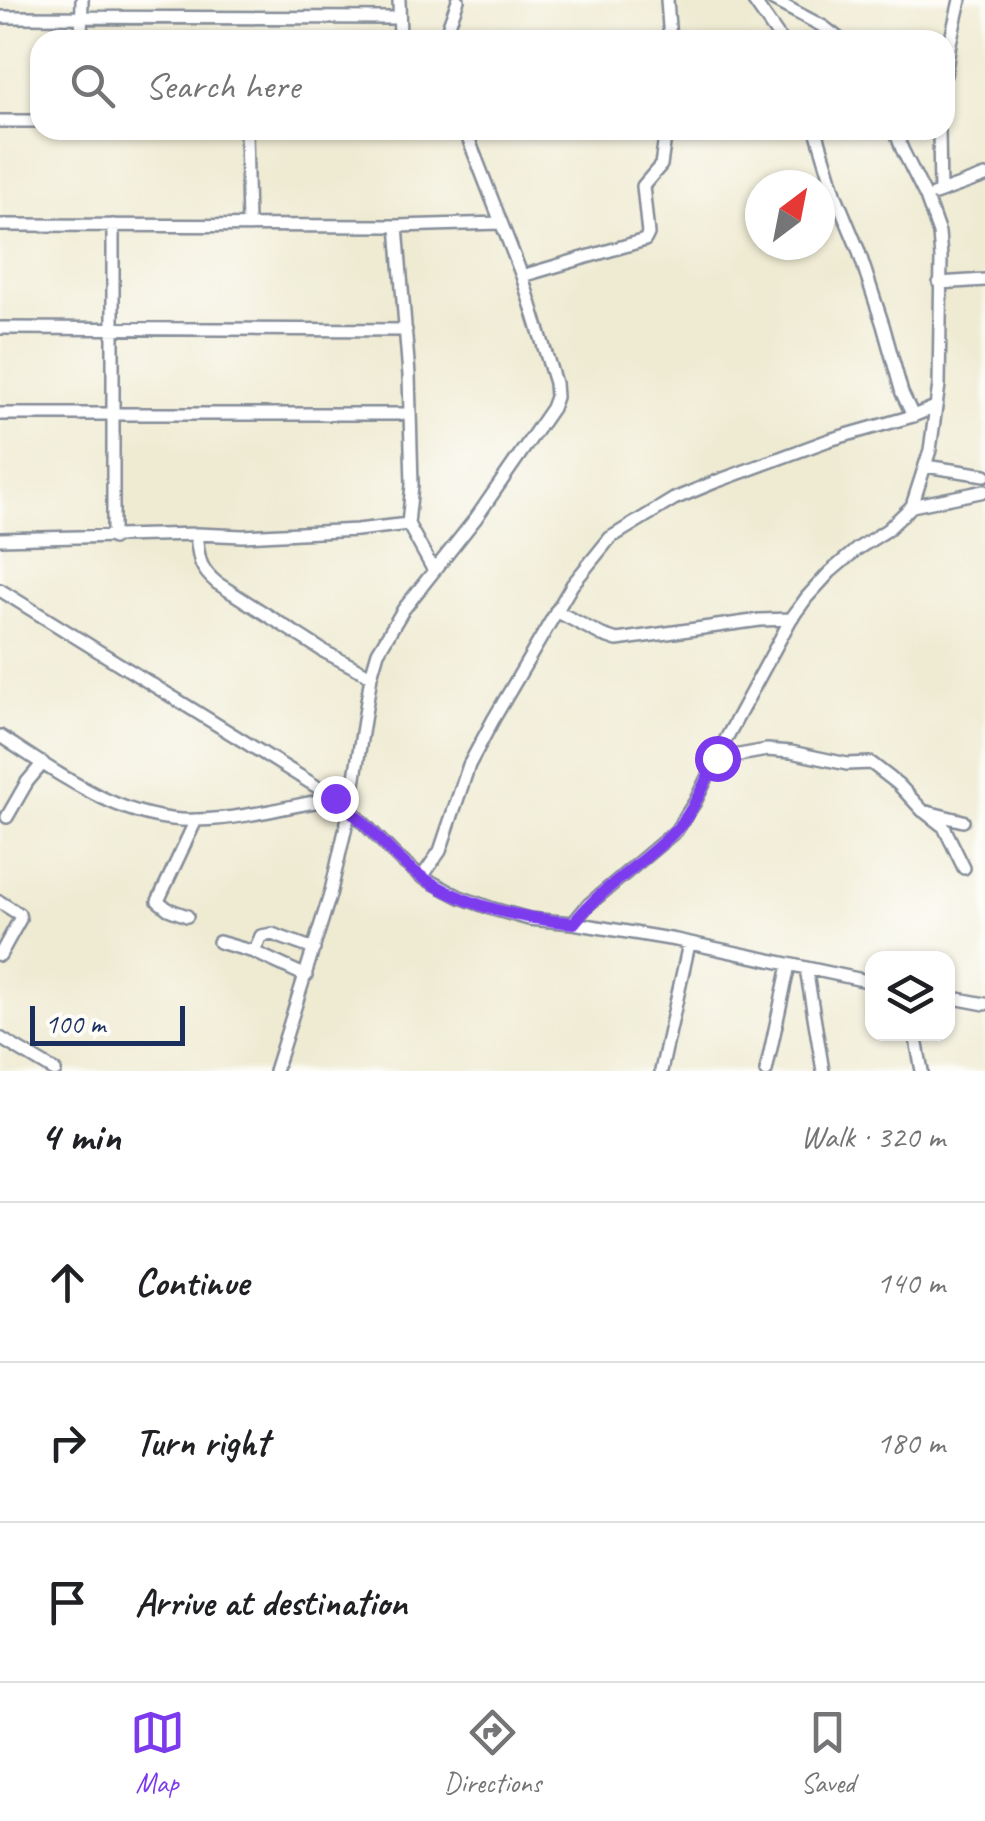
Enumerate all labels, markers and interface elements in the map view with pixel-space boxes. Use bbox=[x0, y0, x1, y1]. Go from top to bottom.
search box bbox=[30, 30, 955, 140]
icon: search bbox=[65, 58, 120, 113]
text: Search here bbox=[145, 62, 300, 109]
north arrow bbox=[745, 170, 835, 260]
route start bbox=[695, 736, 741, 782]
route end bbox=[313, 776, 359, 822]
map controls bbox=[865, 951, 955, 1041]
button: layers bbox=[865, 951, 955, 1041]
scale bar bbox=[30, 1001, 185, 1046]
text: 100 m bbox=[45, 1006, 105, 1041]
text: 4 min bbox=[40, 1110, 120, 1163]
text: Walk · 320 m bbox=[801, 1116, 945, 1157]
icon: ahead bbox=[40, 1255, 95, 1310]
text: Continue bbox=[135, 1259, 249, 1306]
text: 140 m bbox=[876, 1262, 945, 1303]
icon: right bbox=[40, 1415, 95, 1470]
text: Turn right bbox=[135, 1419, 269, 1466]
text: 180 m bbox=[876, 1422, 945, 1463]
icon: arrive bbox=[40, 1575, 95, 1630]
text: Arrive at destination bbox=[135, 1579, 407, 1626]
tab: Map bbox=[130, 1705, 185, 1800]
tab: Directions bbox=[444, 1705, 541, 1800]
tab: Saved bbox=[800, 1705, 855, 1800]

